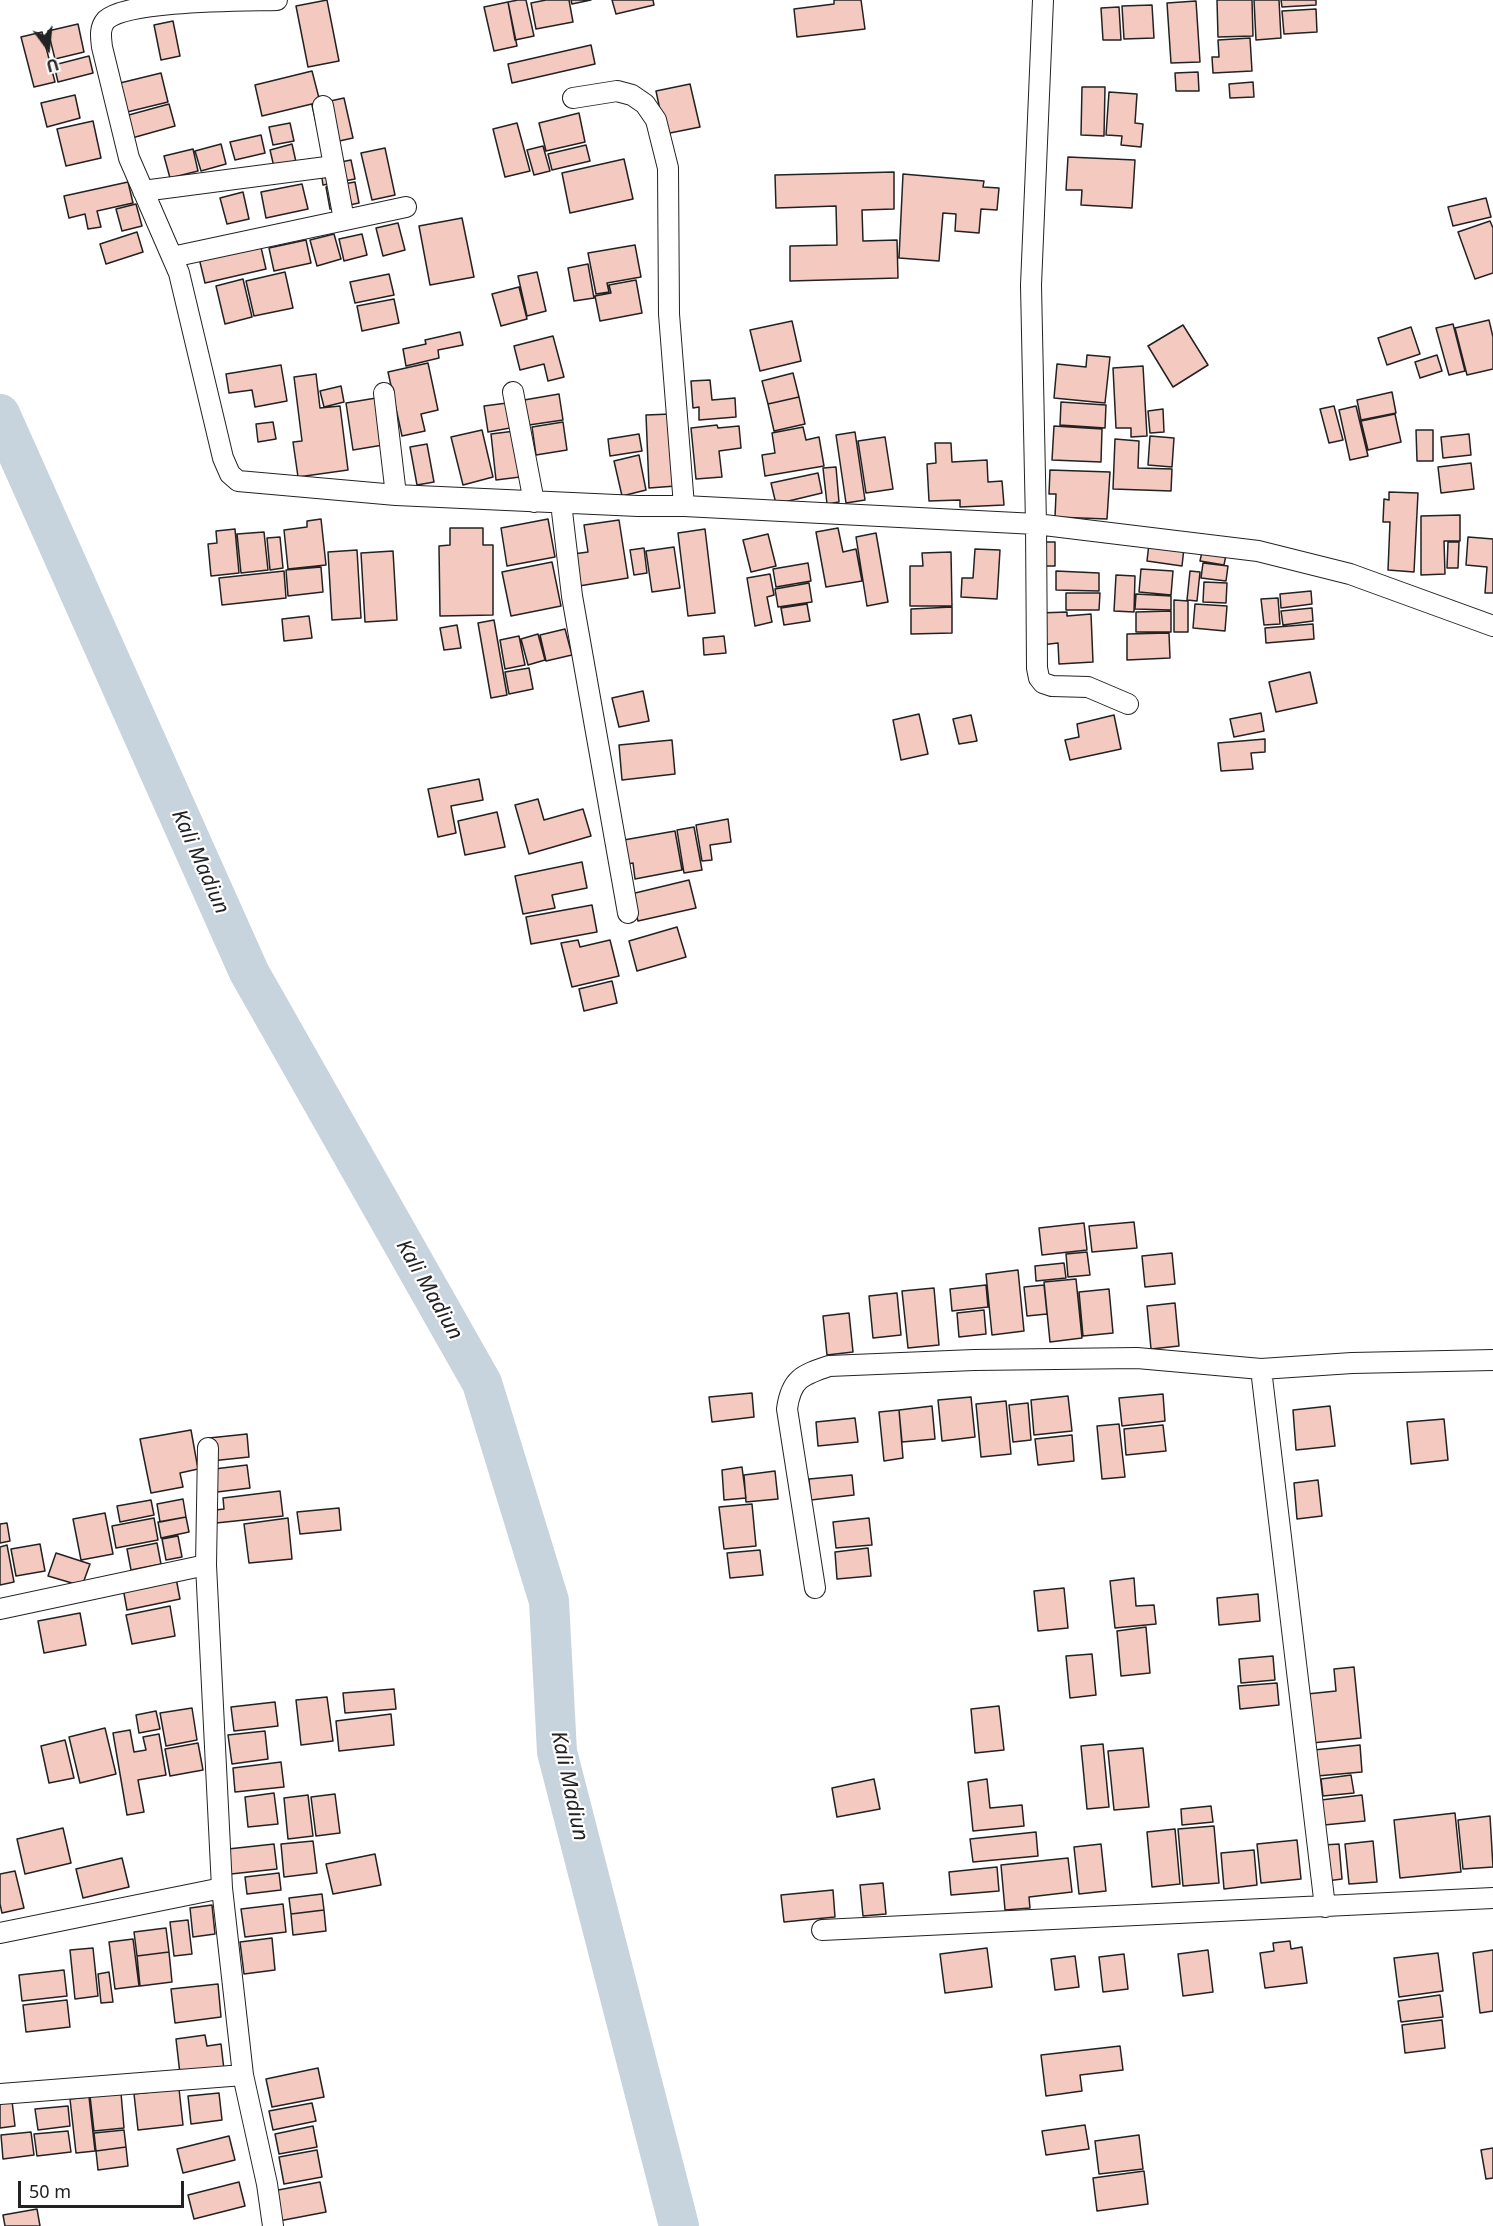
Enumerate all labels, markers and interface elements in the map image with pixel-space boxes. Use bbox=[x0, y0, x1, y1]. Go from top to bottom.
north arrow bbox=[18, 18, 78, 78]
text: U bbox=[44, 53, 61, 78]
water label: Kali Madiun bbox=[166, 806, 234, 918]
water label: Kali Madiun bbox=[390, 1235, 468, 1345]
water label: Kali Madiun bbox=[545, 1729, 593, 1843]
scale bar bbox=[21, 2169, 188, 2207]
text: 50 m bbox=[29, 2179, 71, 2203]

